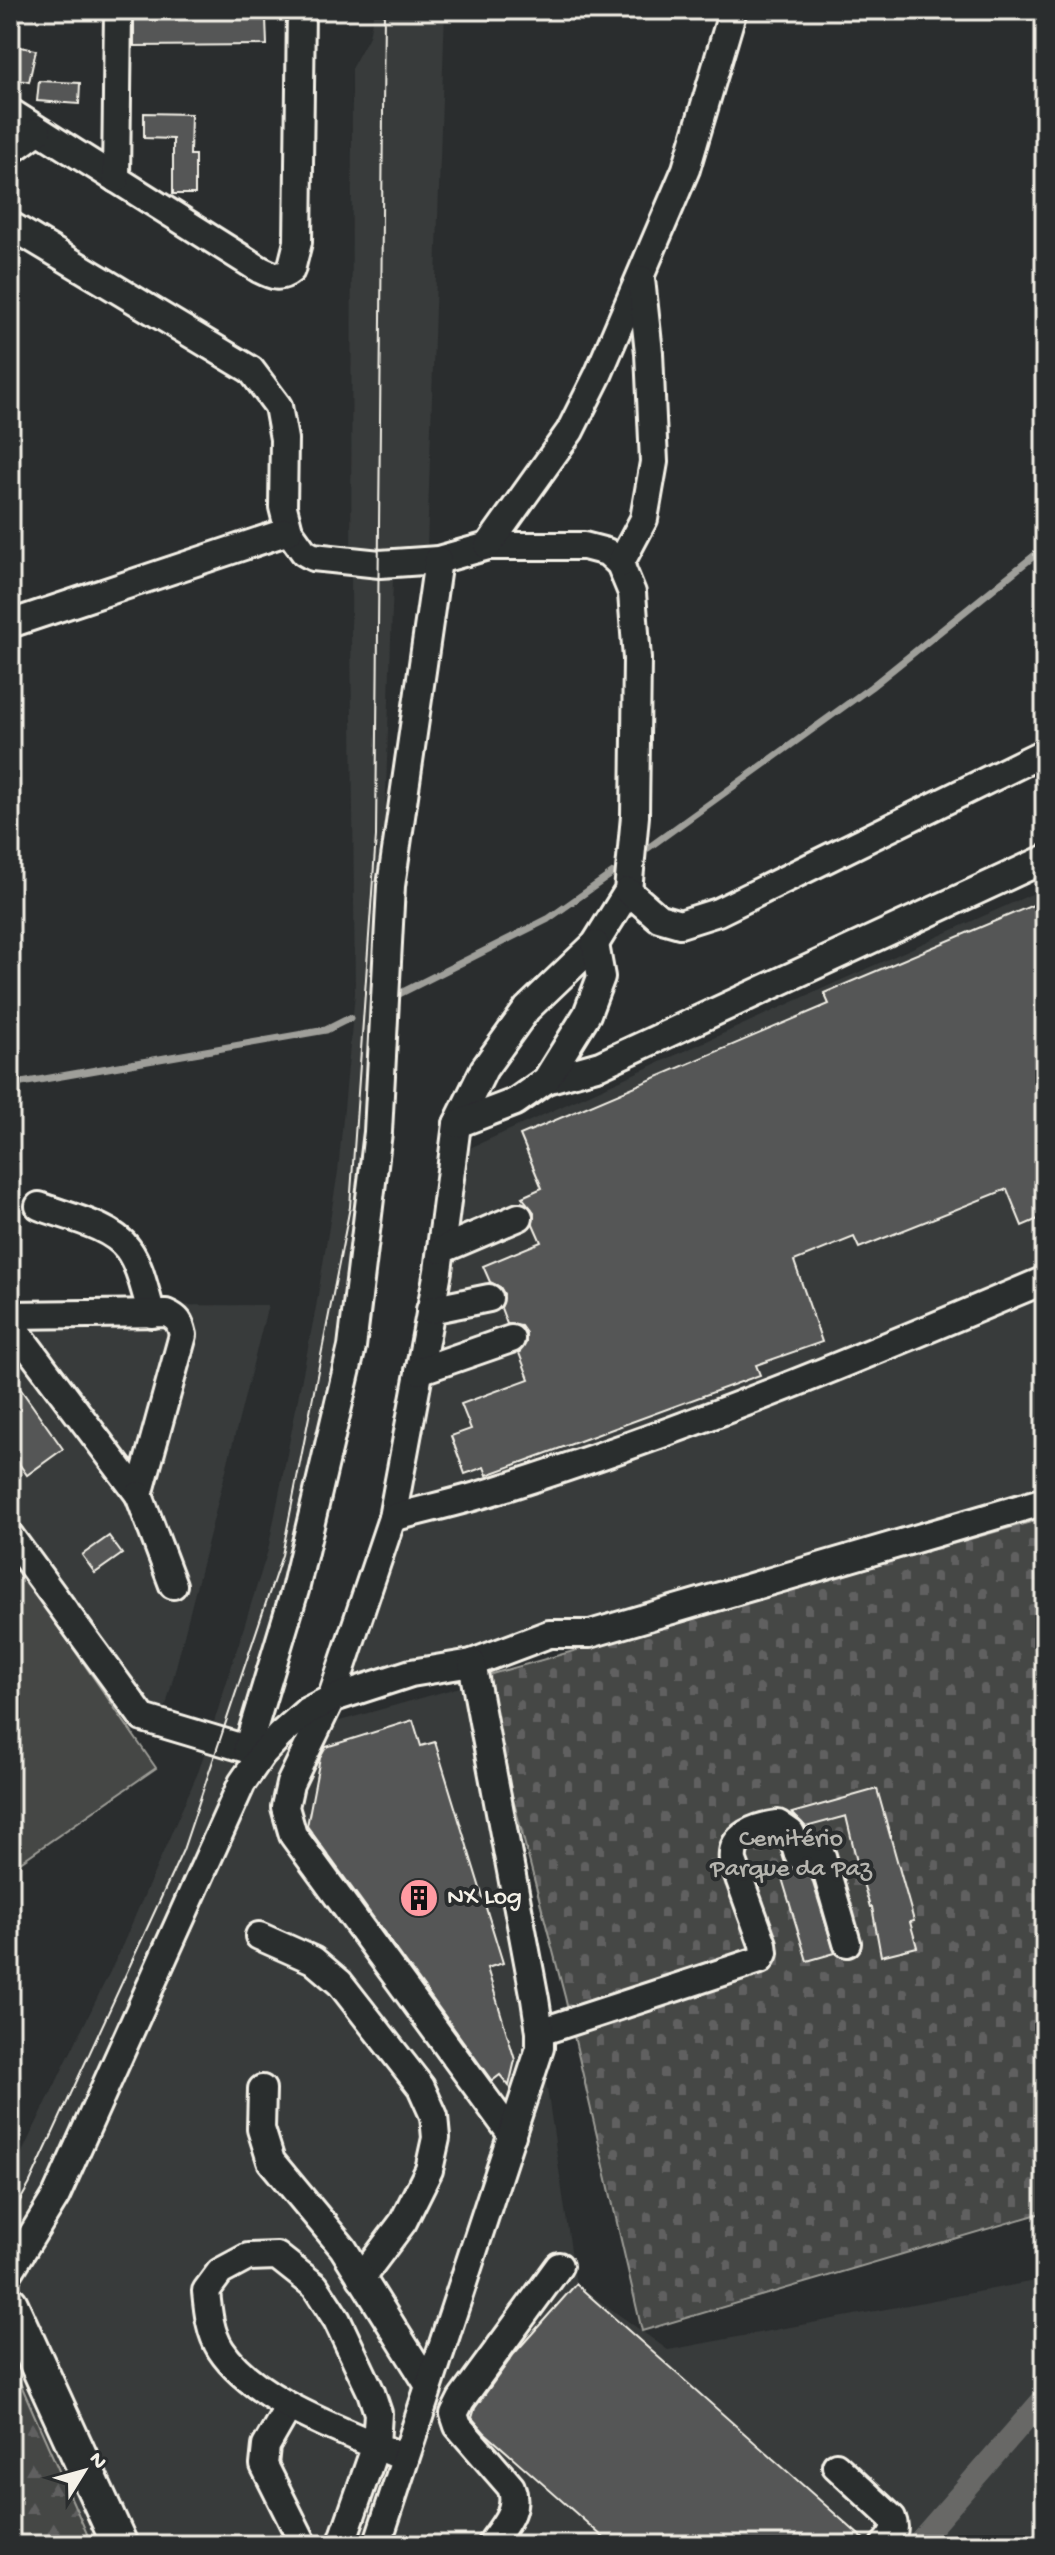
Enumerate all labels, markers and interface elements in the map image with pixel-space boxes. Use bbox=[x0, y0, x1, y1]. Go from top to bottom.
park label: Cemitério Parque da Paz bbox=[709, 1825, 873, 1886]
building icon: NX Log bbox=[398, 1877, 440, 1919]
place label: NX Log bbox=[447, 1883, 522, 1914]
north arrow bbox=[44, 2431, 124, 2511]
text: N bbox=[82, 2448, 111, 2475]

